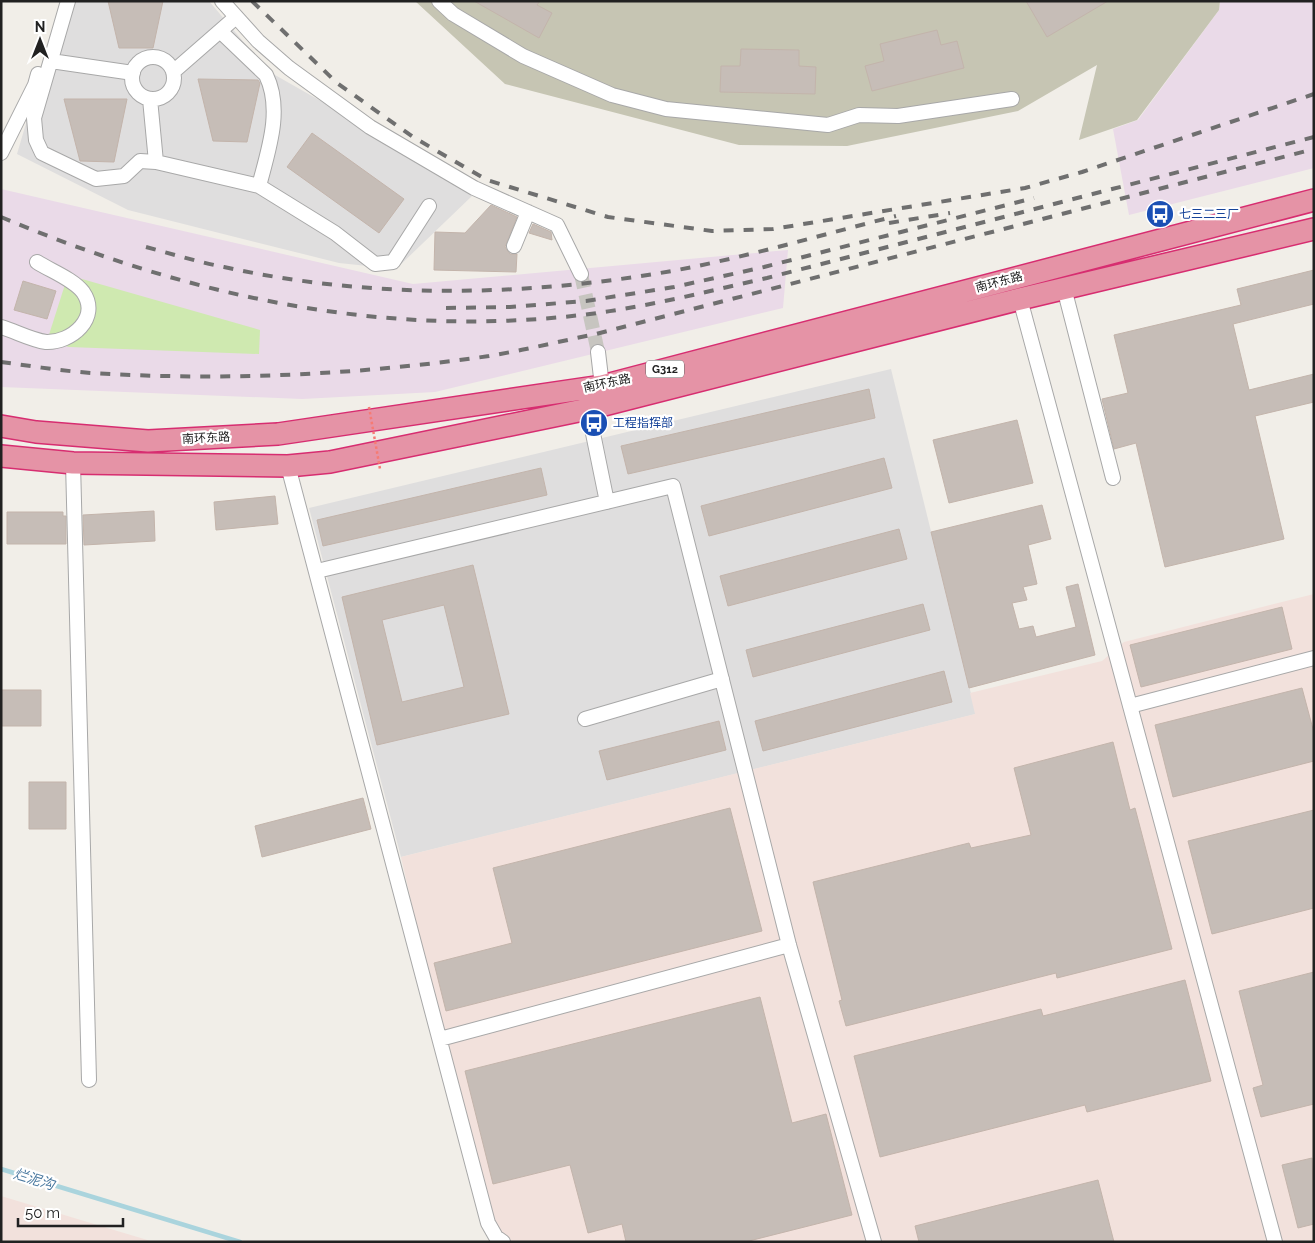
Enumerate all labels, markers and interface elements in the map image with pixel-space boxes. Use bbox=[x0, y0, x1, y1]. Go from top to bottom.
north arrow bbox=[15, 15, 65, 65]
text: N bbox=[35, 19, 45, 35]
bus stop icon: 七三二三厂 bbox=[1145, 199, 1175, 229]
place label: 七三二三厂 bbox=[1179, 207, 1239, 221]
street label: 南环东路 bbox=[974, 269, 1024, 295]
road number: G312 bbox=[646, 360, 684, 378]
street label: 南环东路 bbox=[582, 371, 632, 395]
bus stop icon: 工程指挥部 bbox=[579, 408, 609, 438]
place label: 工程指挥部 bbox=[613, 416, 673, 430]
street label: 南环东路 bbox=[182, 430, 230, 446]
water label: 烂泥沟 bbox=[12, 1165, 58, 1193]
scale bar bbox=[18, 1196, 122, 1228]
text: 50 m bbox=[25, 1204, 60, 1222]

